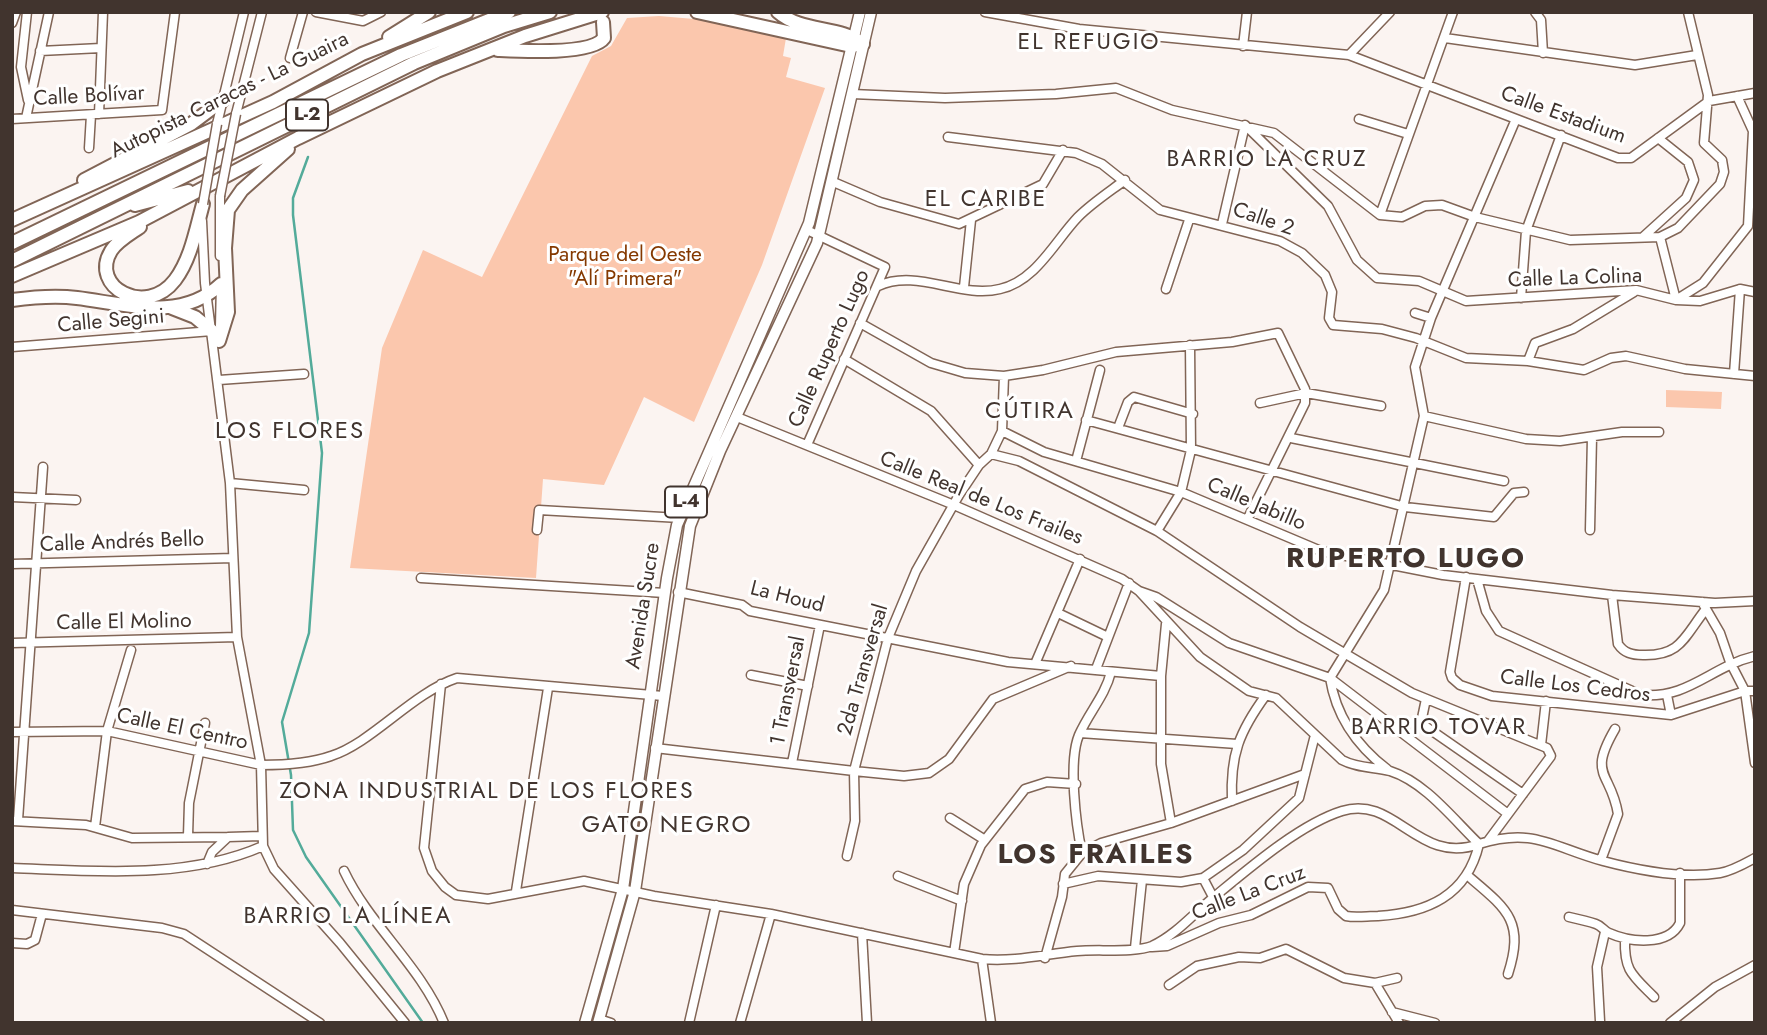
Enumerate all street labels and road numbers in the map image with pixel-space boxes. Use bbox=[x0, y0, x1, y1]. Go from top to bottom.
street label: Autopista Caracas - La Guaira bbox=[107, 27, 353, 165]
street label: Calle Bolívar bbox=[33, 82, 145, 112]
street label: Calle Estadium bbox=[1497, 82, 1629, 150]
road number: L-2 bbox=[286, 99, 328, 130]
street label: Calle 2 bbox=[1229, 198, 1297, 242]
street label: Calle La Colina bbox=[1507, 264, 1643, 294]
street label: Calle Ruperto Lugo bbox=[784, 266, 876, 432]
street label: Calle Segini bbox=[56, 305, 166, 339]
street label: Calle Real de Los Frailes bbox=[876, 447, 1086, 551]
street label: Calle Jabillo bbox=[1203, 473, 1309, 537]
road number: L-4 bbox=[665, 486, 707, 517]
street label: Calle Andrés Bello bbox=[39, 528, 205, 558]
street label: Avenida Sucre bbox=[622, 541, 666, 671]
street label: La Houd bbox=[747, 577, 827, 619]
street label: 2da Transversal bbox=[833, 601, 895, 739]
street label: Calle El Molino bbox=[56, 609, 192, 637]
street label: 1 Transversal bbox=[766, 634, 812, 748]
street label: Calle Los Cedros bbox=[1499, 665, 1651, 709]
street label: Calle El Centro bbox=[114, 704, 250, 756]
street label: Calle La Cruz bbox=[1189, 861, 1309, 927]

